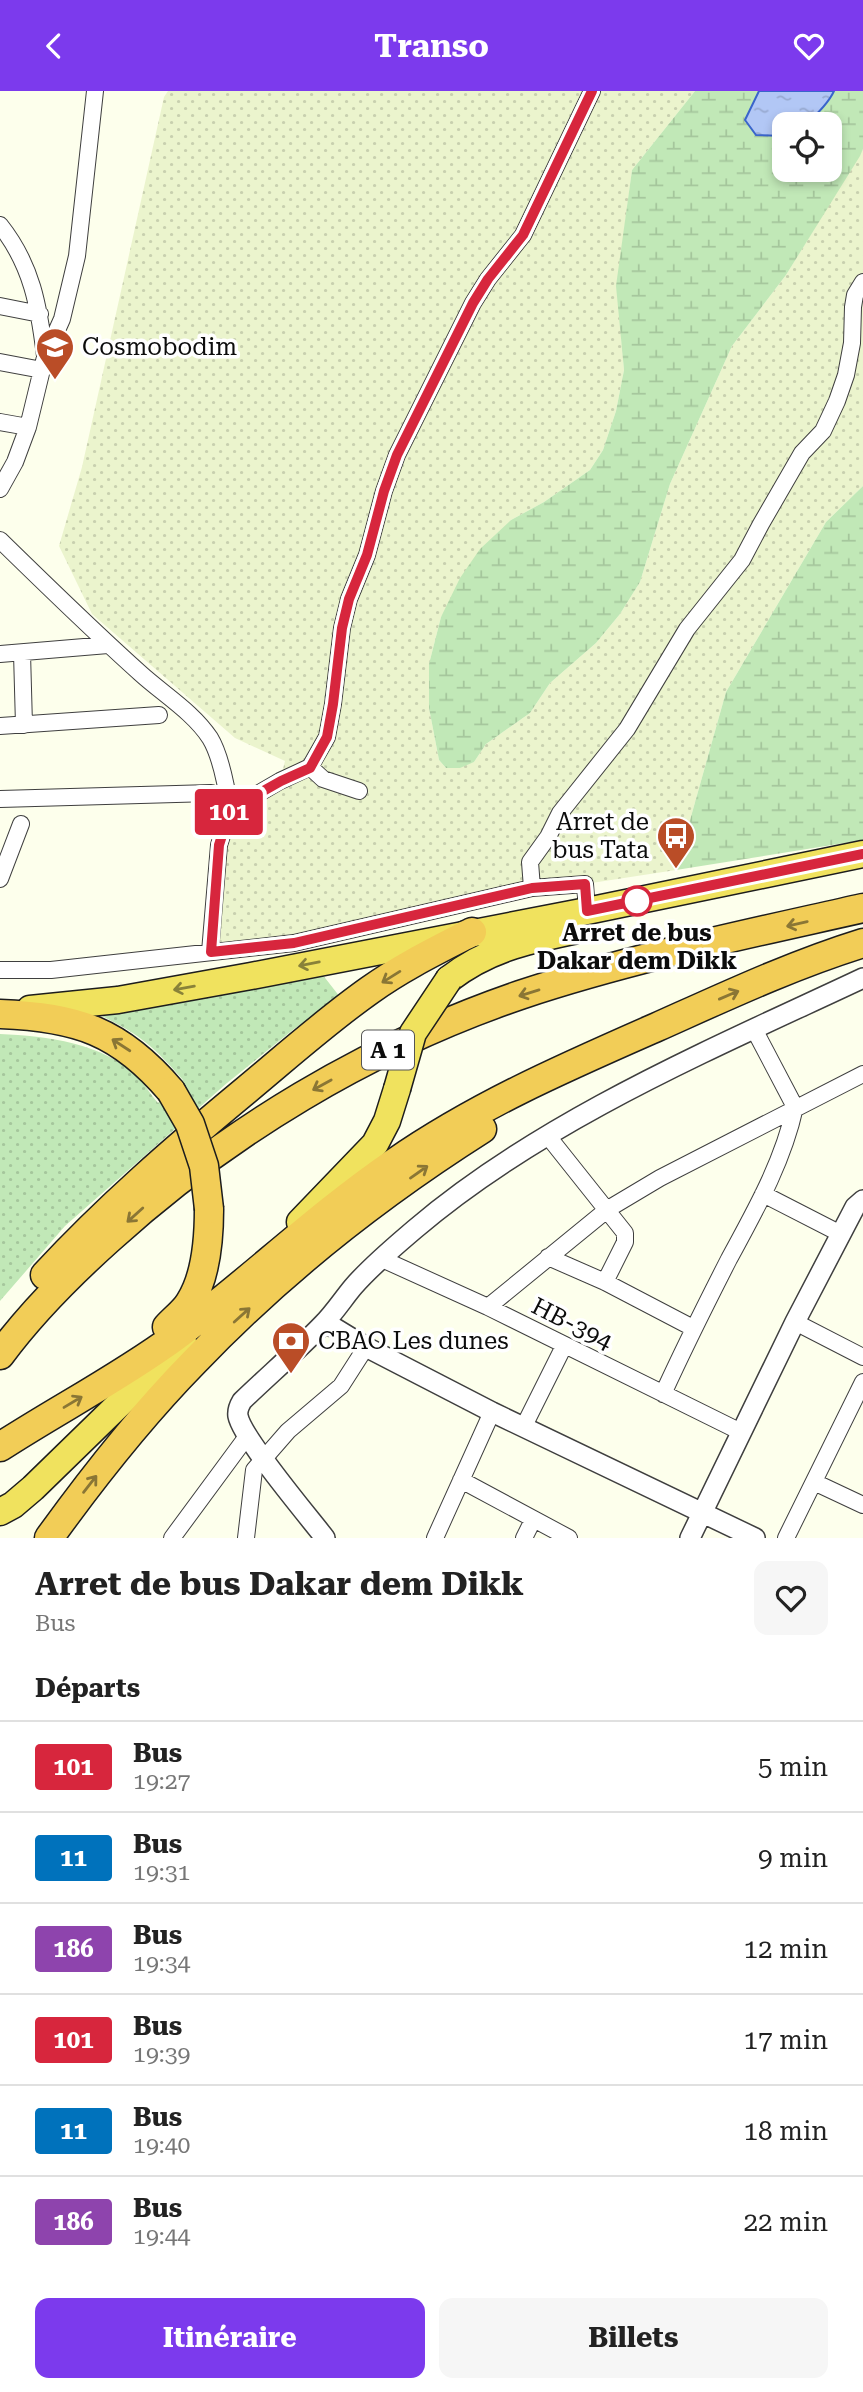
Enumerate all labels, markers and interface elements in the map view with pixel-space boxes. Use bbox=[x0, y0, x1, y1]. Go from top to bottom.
icon: back bbox=[35, 27, 73, 65]
text: Transo bbox=[374, 27, 489, 65]
icon: heart bbox=[790, 27, 828, 65]
map controls bbox=[772, 112, 842, 182]
button: locate bbox=[772, 112, 842, 182]
school or university icon: Cosmobodim bbox=[34, 326, 76, 381]
place label: Cosmobodim bbox=[82, 333, 237, 361]
line badge: 101 bbox=[189, 789, 269, 835]
text: 101 bbox=[209, 798, 249, 826]
place label: Arret de bus Tata bbox=[552, 808, 649, 864]
bus stop icon: Arret de bus Tata bbox=[655, 815, 697, 870]
marker: Arret de bus Dakar dem Dikk bbox=[622, 886, 652, 916]
one-way arrow bbox=[786, 918, 808, 931]
place label: Arret de bus Dakar dem Dikk bbox=[537, 919, 737, 975]
one-way arrow bbox=[298, 958, 321, 972]
one-way arrow bbox=[381, 970, 401, 984]
one-way arrow bbox=[173, 982, 196, 995]
one-way arrow bbox=[518, 987, 540, 1000]
one-way arrow bbox=[717, 988, 739, 1001]
road number: A 1 bbox=[362, 1031, 414, 1069]
one-way arrow bbox=[111, 1038, 131, 1052]
one-way arrow bbox=[312, 1078, 332, 1092]
one-way arrow bbox=[409, 1165, 428, 1179]
one-way arrow bbox=[127, 1207, 145, 1223]
street label: HB-394 bbox=[527, 1292, 617, 1356]
one-way arrow bbox=[233, 1307, 251, 1323]
bank icon: CBAO Les dunes bbox=[270, 1320, 312, 1375]
place label: CBAO Les dunes bbox=[318, 1327, 509, 1355]
one-way arrow bbox=[63, 1395, 83, 1409]
one-way arrow bbox=[83, 1475, 98, 1493]
button: heart bbox=[754, 1561, 828, 1635]
text: Arret de bus Dakar dem Dikk bbox=[35, 1564, 524, 1603]
text: Bus bbox=[35, 1610, 75, 1637]
text: Départs bbox=[35, 1673, 140, 1703]
text: Bus bbox=[133, 1738, 182, 1768]
text: 5 min bbox=[758, 1752, 828, 1782]
text: 101 bbox=[53, 1753, 94, 1781]
text: 19:27 bbox=[133, 1768, 190, 1795]
text: Bus bbox=[133, 1829, 182, 1859]
text: 9 min bbox=[758, 1843, 828, 1873]
text: 11 bbox=[60, 1844, 87, 1872]
text: 19:31 bbox=[133, 1859, 190, 1886]
text: Bus bbox=[133, 1920, 182, 1950]
text: 12 min bbox=[744, 1934, 828, 1964]
text: 186 bbox=[53, 1935, 94, 1963]
text: 19:34 bbox=[133, 1950, 190, 1977]
text: Bus bbox=[133, 2011, 182, 2041]
text: 17 min bbox=[744, 2025, 828, 2055]
text: 101 bbox=[53, 2026, 94, 2054]
text: 19:39 bbox=[133, 2041, 190, 2068]
text: Bus bbox=[133, 2102, 182, 2132]
text: 18 min bbox=[744, 2116, 828, 2146]
text: 11 bbox=[60, 2117, 87, 2145]
text: 19:40 bbox=[133, 2132, 190, 2159]
text: Bus bbox=[133, 2193, 182, 2223]
text: 22 min bbox=[744, 2207, 828, 2237]
text: 186 bbox=[53, 2208, 94, 2236]
text: 19:44 bbox=[133, 2223, 190, 2250]
button: Itinéraire bbox=[35, 2298, 425, 2378]
button: Billets bbox=[439, 2298, 828, 2378]

